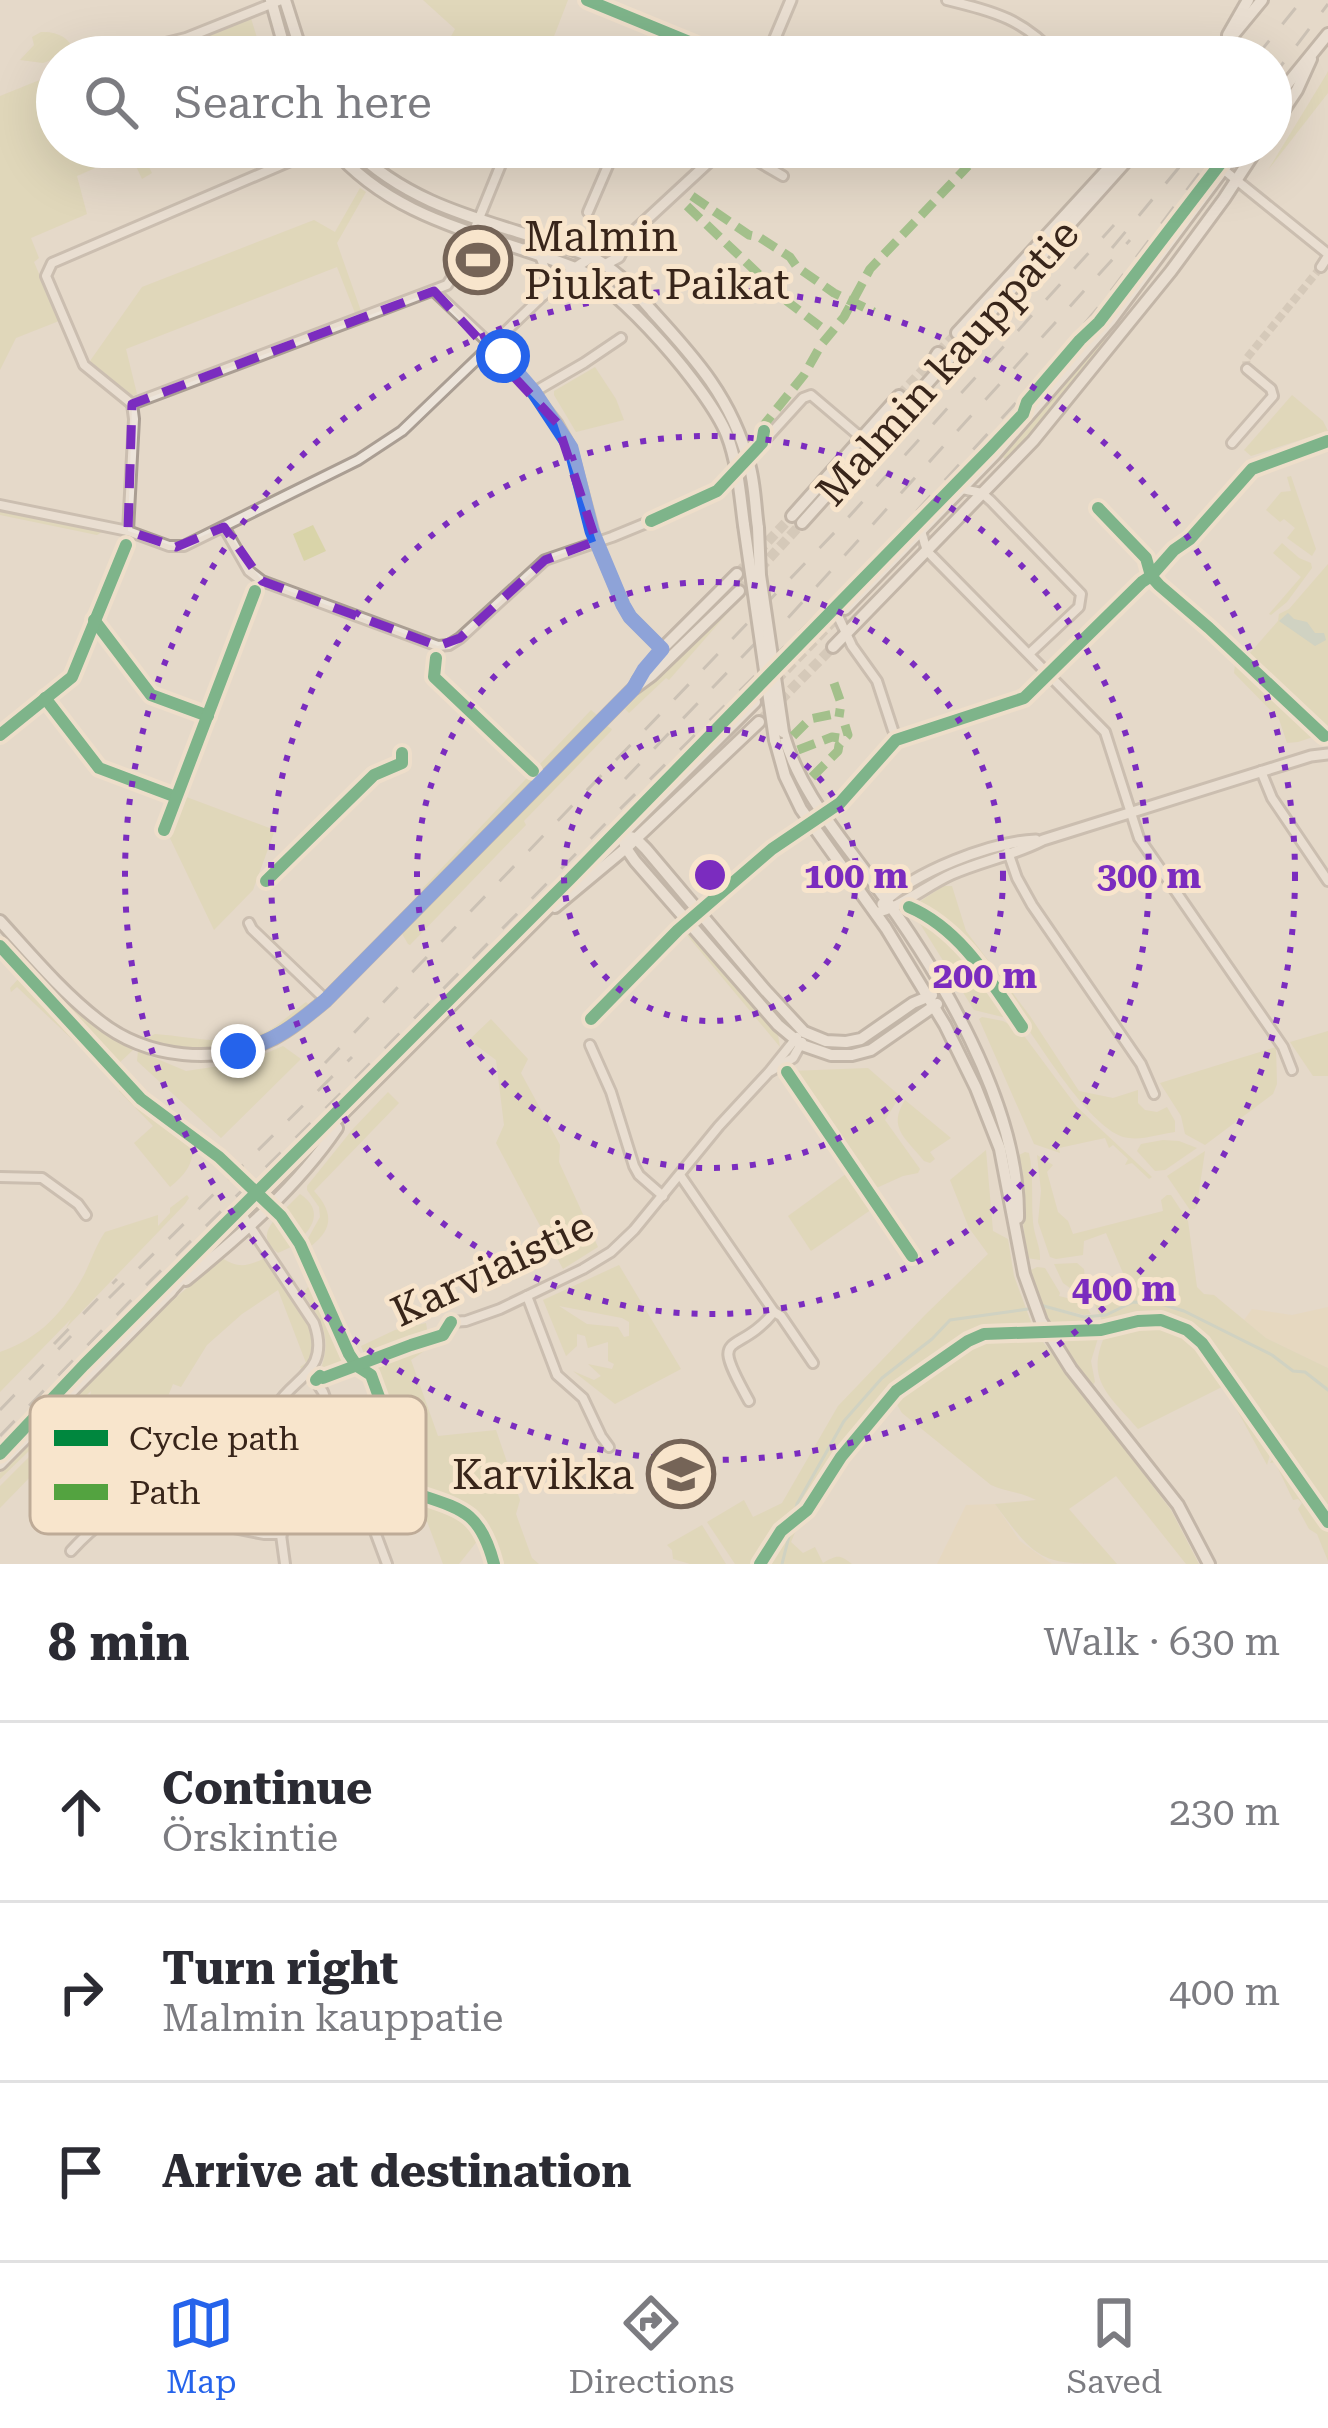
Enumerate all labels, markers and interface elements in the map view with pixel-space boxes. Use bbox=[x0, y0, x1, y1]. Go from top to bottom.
search box bbox=[36, 36, 1292, 168]
icon: search bbox=[78, 69, 144, 135]
text: Search here bbox=[174, 76, 432, 129]
street label: Malmin kauppatie bbox=[806, 209, 1089, 515]
place label: Malmin Piukat Paikat bbox=[524, 212, 790, 309]
sports icon: Malmin Piukat Paikat bbox=[443, 225, 513, 295]
route start bbox=[476, 329, 530, 383]
centre of rings bbox=[689, 854, 731, 896]
text: 100 m bbox=[804, 855, 908, 897]
text: 300 m bbox=[1097, 855, 1201, 897]
text: 200 m bbox=[933, 955, 1037, 997]
route end bbox=[211, 1024, 265, 1078]
street label: Karviaistie bbox=[384, 1200, 601, 1337]
text: 400 m bbox=[1072, 1268, 1176, 1310]
legend bbox=[30, 1396, 426, 1534]
text: Cycle path bbox=[129, 1419, 299, 1458]
school or university icon: Karvikka bbox=[646, 1439, 716, 1509]
place label: Karvikka bbox=[452, 1450, 634, 1499]
text: Path bbox=[129, 1473, 201, 1512]
text: 8 min bbox=[48, 1613, 190, 1672]
text: Walk · 630 m bbox=[1044, 1619, 1280, 1665]
text: Continue bbox=[162, 1762, 373, 1815]
icon: ahead bbox=[48, 1779, 114, 1845]
text: 230 m bbox=[1169, 1789, 1280, 1835]
text: Örskintie bbox=[162, 1815, 338, 1861]
text: Turn right bbox=[162, 1942, 398, 1995]
icon: right bbox=[48, 1959, 114, 2025]
text: 400 m bbox=[1169, 1969, 1280, 2015]
text: Malmin kauppatie bbox=[162, 1995, 503, 2041]
icon: arrive bbox=[48, 2139, 114, 2205]
text: Arrive at destination bbox=[162, 2145, 631, 2198]
tab: Map bbox=[166, 2290, 237, 2401]
tab: Directions bbox=[568, 2290, 734, 2401]
tab: Saved bbox=[1066, 2290, 1162, 2401]

